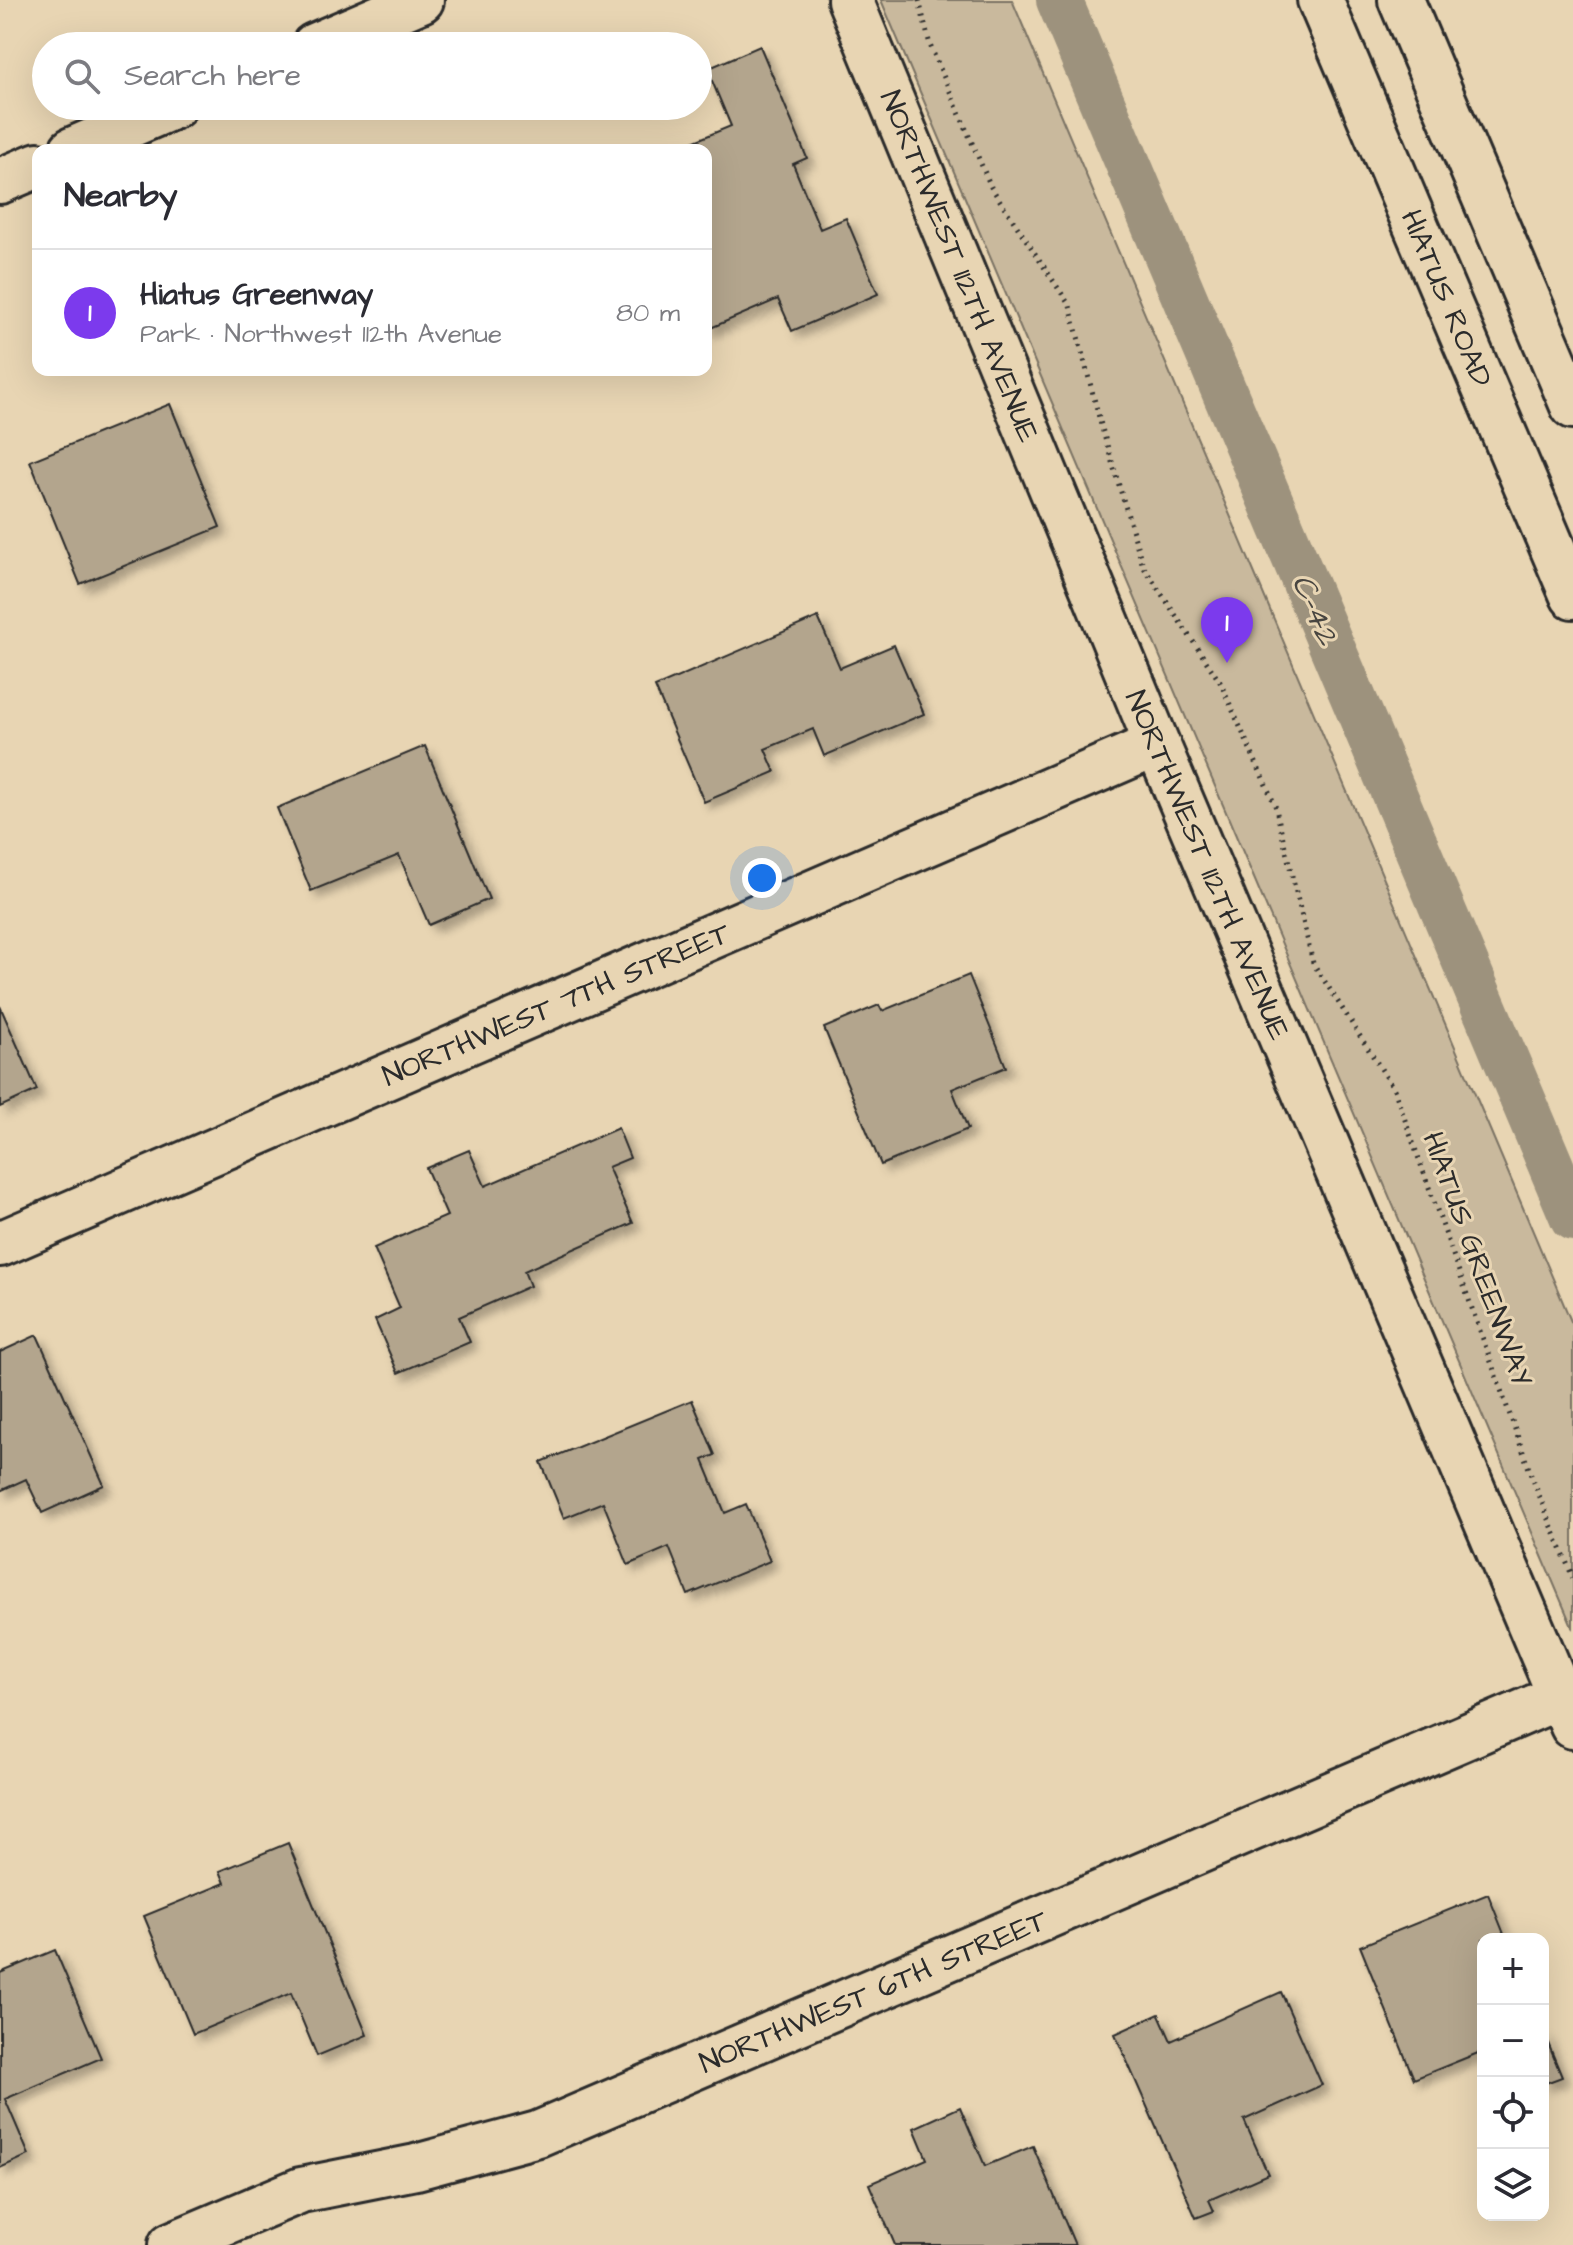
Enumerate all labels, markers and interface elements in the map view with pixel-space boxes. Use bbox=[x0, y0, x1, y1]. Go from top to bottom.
search box bbox=[32, 32, 712, 120]
icon: search bbox=[60, 54, 104, 98]
text: Search here bbox=[124, 55, 301, 97]
street label: NORTHWEST 112TH AVENUE bbox=[869, 84, 1049, 449]
text: Nearby bbox=[64, 172, 178, 220]
street label: HIATUS ROAD bbox=[1390, 203, 1502, 394]
text: Hiatus Greenway bbox=[140, 274, 373, 316]
text: 1 bbox=[88, 295, 92, 331]
text: 80 m bbox=[616, 295, 680, 331]
text: Park · Northwest 112th Avenue bbox=[140, 316, 502, 352]
water label: C-42 bbox=[1280, 567, 1350, 653]
pin: 1 bbox=[1201, 597, 1253, 663]
street label: NORTHWEST 112TH AVENUE bbox=[1114, 684, 1300, 1047]
your location bbox=[742, 858, 782, 898]
street label: NORTHWEST 7TH STREET bbox=[376, 912, 737, 1097]
street label: HIATUS GREENWAY bbox=[1411, 1126, 1543, 1393]
street label: NORTHWEST 6TH STREET bbox=[693, 1899, 1054, 2084]
map controls bbox=[1477, 1933, 1549, 2221]
button: + bbox=[1477, 1933, 1549, 2005]
button: − bbox=[1477, 2005, 1549, 2077]
button: locate bbox=[1477, 2077, 1549, 2149]
button: layers bbox=[1477, 2149, 1549, 2221]

